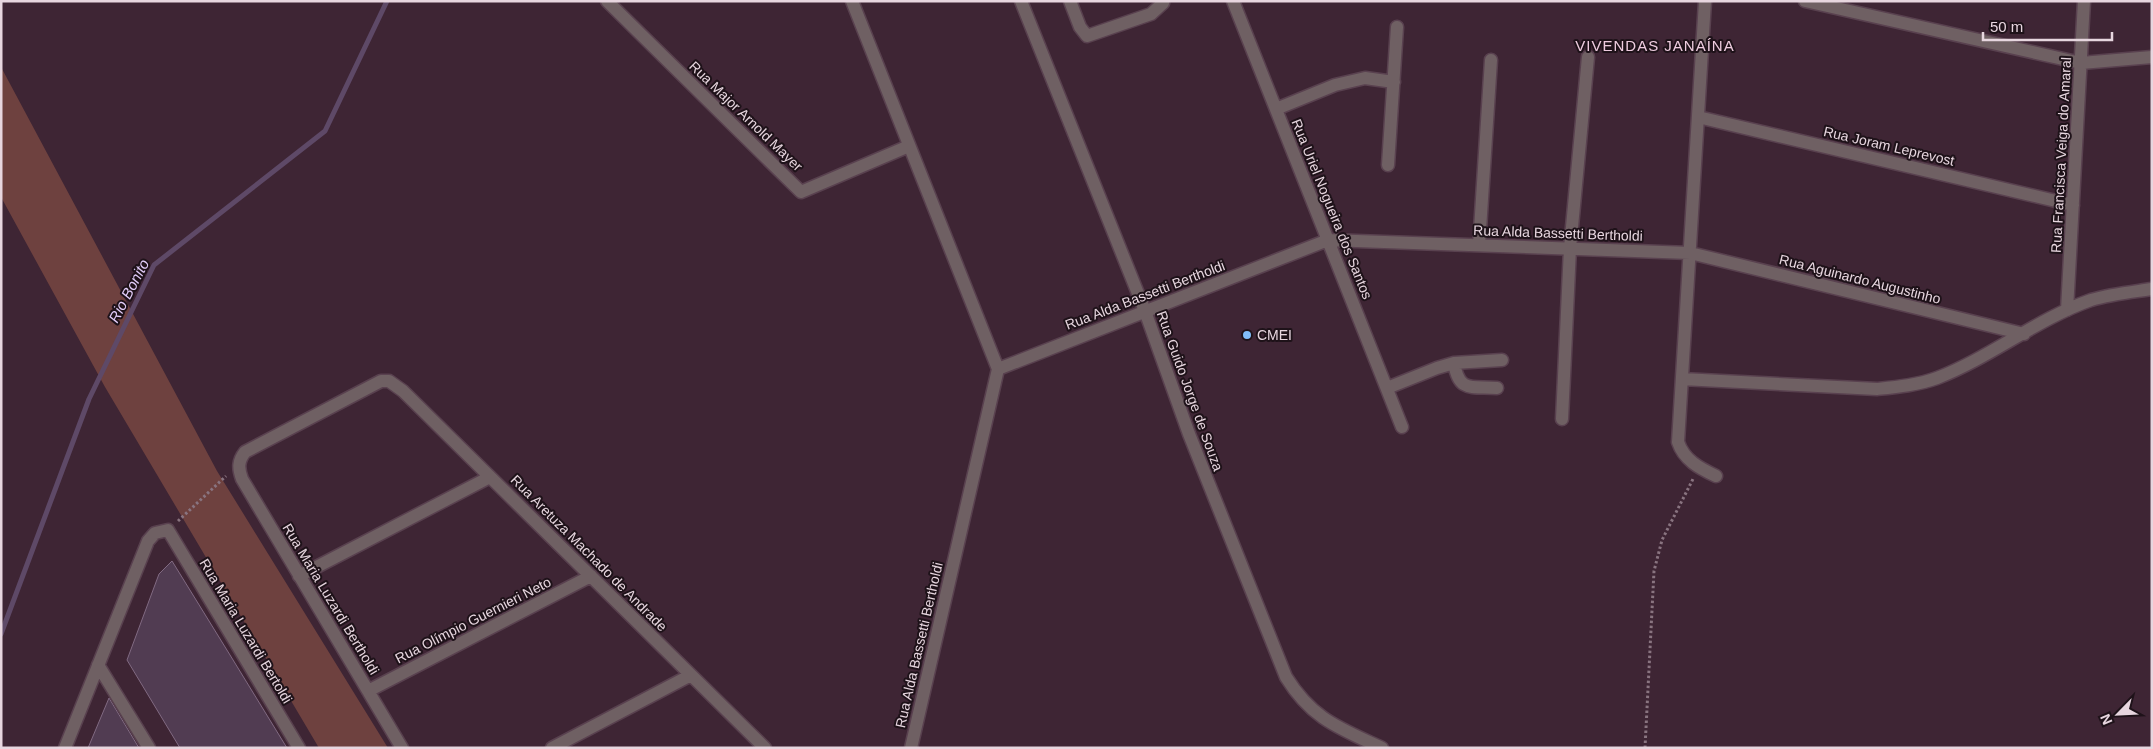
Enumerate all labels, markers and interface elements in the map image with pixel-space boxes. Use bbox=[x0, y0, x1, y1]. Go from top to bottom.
scale bar bbox=[1983, 10, 2112, 42]
text: 50 m bbox=[1990, 18, 2023, 35]
district label: VIVENDAS JANAÍNA bbox=[1575, 37, 1735, 54]
street label: Rua Francisca Veiga do Amaral bbox=[2048, 57, 2074, 253]
street label: Rua Major Arnold Mayer bbox=[686, 58, 806, 174]
street label: Rua Uriel Nogueira dos Santos bbox=[1288, 117, 1376, 301]
street label: Rua Joram Leprevost bbox=[1822, 123, 1956, 169]
street label: Rua Alda Bassetti Bertholdi bbox=[1473, 222, 1643, 244]
street label: Rua Aguinardo Augustinho bbox=[1778, 251, 1943, 307]
water label: Rio Bonito bbox=[105, 256, 152, 325]
street label: Rua Alda Bassetti Bertholdi bbox=[1063, 257, 1227, 333]
street label: Rua Guido Jorge de Souza bbox=[1154, 309, 1226, 473]
place label: CMEI bbox=[1257, 327, 1292, 343]
marker: CMEI bbox=[1241, 329, 1253, 341]
street label: Rua Aretuza Machado de Andrade bbox=[508, 472, 670, 634]
street label: Rua Maria Luzardi Bertholdi bbox=[279, 521, 383, 677]
street label: Rua Maria Luzardi Bertoldi bbox=[196, 556, 296, 706]
street label: Rua Alda Bassetti Bertholdi bbox=[892, 561, 946, 729]
street label: Rua Olímpio Guernieri Neto bbox=[392, 574, 554, 666]
north arrow bbox=[2093, 689, 2143, 739]
text: N bbox=[2097, 711, 2115, 727]

